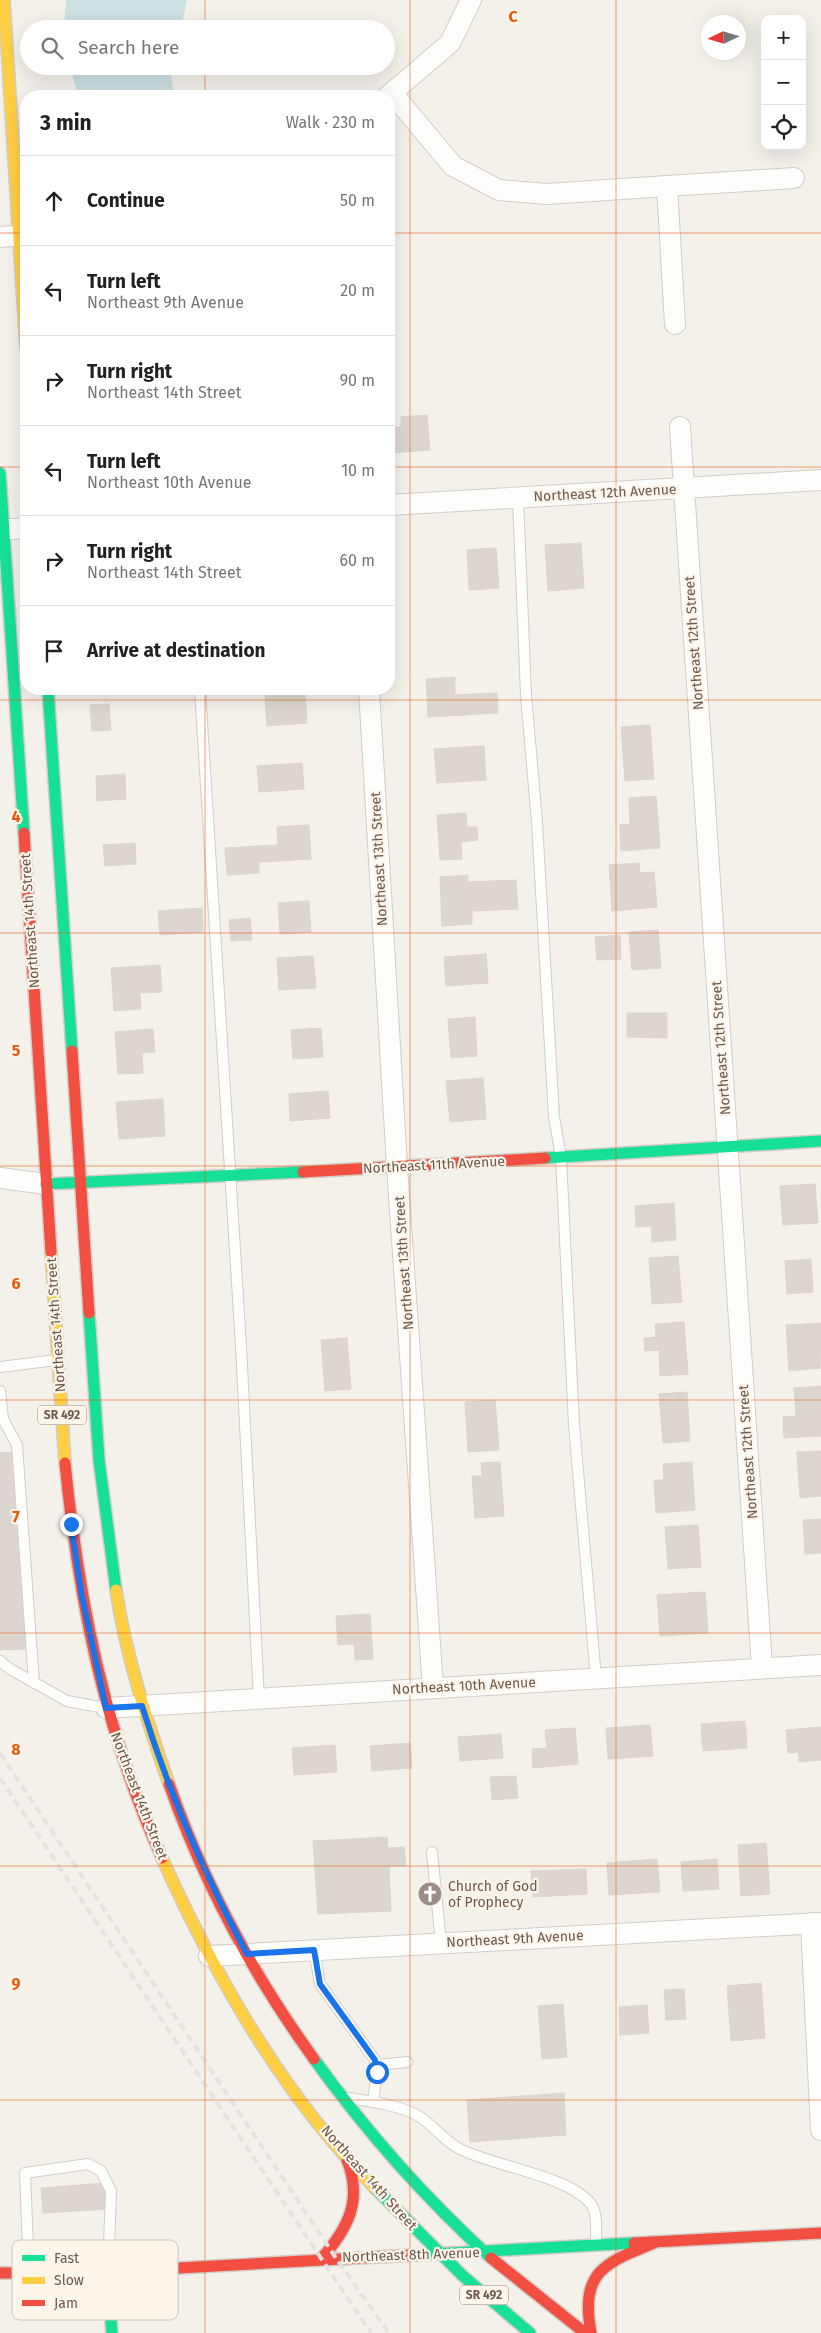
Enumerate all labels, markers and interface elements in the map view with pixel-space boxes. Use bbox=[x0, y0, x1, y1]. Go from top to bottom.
text: C bbox=[508, 7, 518, 26]
north arrow bbox=[701, 15, 746, 60]
map controls bbox=[761, 15, 806, 150]
button: + bbox=[761, 15, 806, 60]
search box bbox=[20, 20, 395, 75]
icon: search bbox=[38, 34, 66, 62]
text: Search here bbox=[78, 36, 179, 59]
button: − bbox=[761, 60, 806, 105]
button: locate bbox=[761, 105, 806, 150]
text: 3 min bbox=[40, 110, 92, 136]
text: Walk · 230 m bbox=[286, 113, 375, 132]
icon: ahead bbox=[40, 187, 68, 215]
text: Continue bbox=[87, 189, 165, 212]
text: 50 m bbox=[340, 191, 375, 210]
text: Turn left bbox=[87, 270, 161, 293]
icon: left bbox=[40, 277, 68, 305]
text: 20 m bbox=[340, 281, 375, 300]
text: Northeast 9th Avenue bbox=[87, 293, 244, 312]
text: Turn right bbox=[87, 360, 172, 383]
icon: right bbox=[40, 367, 68, 395]
text: 90 m bbox=[340, 371, 375, 390]
text: Northeast 14th Street bbox=[87, 383, 241, 402]
text: Turn left bbox=[87, 450, 161, 473]
icon: left bbox=[40, 457, 68, 485]
text: 10 m bbox=[341, 461, 375, 480]
text: Northeast 10th Avenue bbox=[87, 473, 252, 492]
street label: Northeast 12th Avenue bbox=[533, 481, 677, 505]
text: Turn right bbox=[87, 540, 172, 563]
icon: right bbox=[40, 547, 68, 575]
text: 60 m bbox=[340, 551, 375, 570]
text: Northeast 14th Street bbox=[87, 563, 241, 582]
street label: Northeast 12th Street bbox=[681, 574, 707, 711]
icon: arrive bbox=[40, 637, 68, 665]
text: Arrive at destination bbox=[87, 639, 266, 662]
street label: Northeast 13th Street bbox=[367, 790, 391, 927]
text: 4 bbox=[11, 807, 21, 826]
street label: Northeast 14th Street bbox=[17, 852, 43, 989]
street label: Northeast 12th Street bbox=[708, 979, 734, 1116]
text: 5 bbox=[12, 1041, 21, 1060]
street label: Northeast 11th Avenue bbox=[363, 1153, 505, 1177]
street label: Northeast 13th Street bbox=[391, 1194, 417, 1331]
street label: Northeast 14th Street bbox=[43, 1256, 69, 1393]
text: 6 bbox=[11, 1274, 21, 1293]
street label: Northeast 12th Street bbox=[735, 1383, 761, 1520]
road number: SR 492 bbox=[38, 1406, 86, 1424]
text: 7 bbox=[12, 1507, 20, 1526]
route end bbox=[60, 1513, 83, 1536]
street label: Northeast 10th Avenue bbox=[392, 1674, 536, 1698]
street label: Northeast 14th Street bbox=[107, 1730, 171, 1863]
text: 8 bbox=[11, 1740, 21, 1759]
place label: Church of God of Prophecy bbox=[448, 1878, 538, 1911]
church icon: Church of God of Prophecy bbox=[417, 1881, 443, 1907]
street label: Northeast 9th Avenue bbox=[446, 1927, 584, 1951]
text: 9 bbox=[12, 1974, 21, 1993]
route start bbox=[366, 2061, 389, 2084]
street label: Northeast 14th Street bbox=[317, 2122, 421, 2235]
legend bbox=[12, 2240, 178, 2320]
street label: Northeast 8th Avenue bbox=[342, 2244, 480, 2266]
text: Fast bbox=[54, 2250, 80, 2267]
text: Slow bbox=[54, 2272, 84, 2289]
road number: SR 492 bbox=[460, 2286, 508, 2304]
text: Jam bbox=[54, 2295, 78, 2312]

